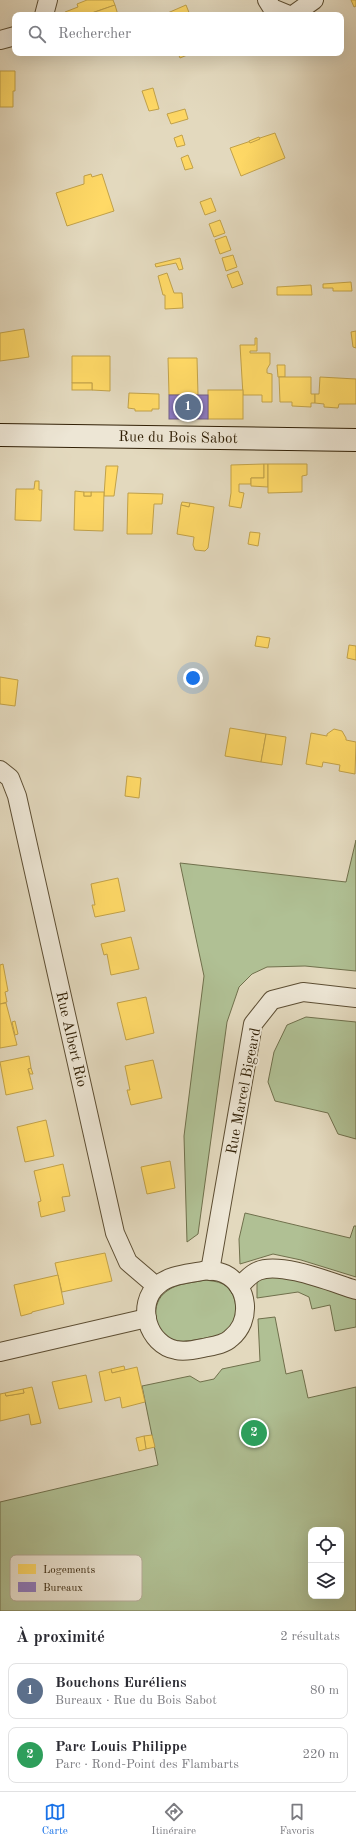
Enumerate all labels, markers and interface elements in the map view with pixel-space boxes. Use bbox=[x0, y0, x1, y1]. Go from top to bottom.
search box bbox=[12, 12, 344, 56]
icon: search bbox=[26, 23, 48, 45]
text: Rechercher bbox=[58, 27, 131, 42]
pin: 1 bbox=[175, 392, 201, 422]
street label: Rue du Bois Sabot bbox=[118, 430, 238, 447]
your location bbox=[183, 668, 203, 688]
street label: Rue Albert Rio bbox=[52, 990, 89, 1089]
street label: Rue Marcel Bigeard bbox=[225, 1027, 264, 1156]
pin: 2 bbox=[241, 1418, 267, 1448]
map controls bbox=[308, 1527, 344, 1599]
button: locate bbox=[308, 1527, 344, 1563]
legend bbox=[10, 1555, 142, 1601]
button: layers bbox=[308, 1563, 344, 1599]
text: Logements bbox=[43, 1565, 95, 1576]
text: Bureaux bbox=[43, 1583, 83, 1594]
text: À proximité bbox=[16, 1629, 105, 1646]
text: 2 résultats bbox=[280, 1630, 340, 1643]
text: Bouchons Euréliens bbox=[55, 1676, 187, 1691]
text: 1 bbox=[26, 1684, 34, 1697]
text: 80 m bbox=[310, 1684, 339, 1697]
text: Bureaux · Rue du Bois Sabot bbox=[55, 1694, 217, 1707]
text: Parc Louis Philippe bbox=[55, 1740, 187, 1755]
text: 2 bbox=[26, 1748, 34, 1761]
text: 220 m bbox=[302, 1748, 339, 1761]
text: Parc · Rond-Point des Flambarts bbox=[55, 1758, 239, 1771]
tab: Carte bbox=[42, 1801, 68, 1839]
tab: Itinéraire bbox=[151, 1801, 196, 1839]
tab: Favoris bbox=[279, 1801, 314, 1839]

